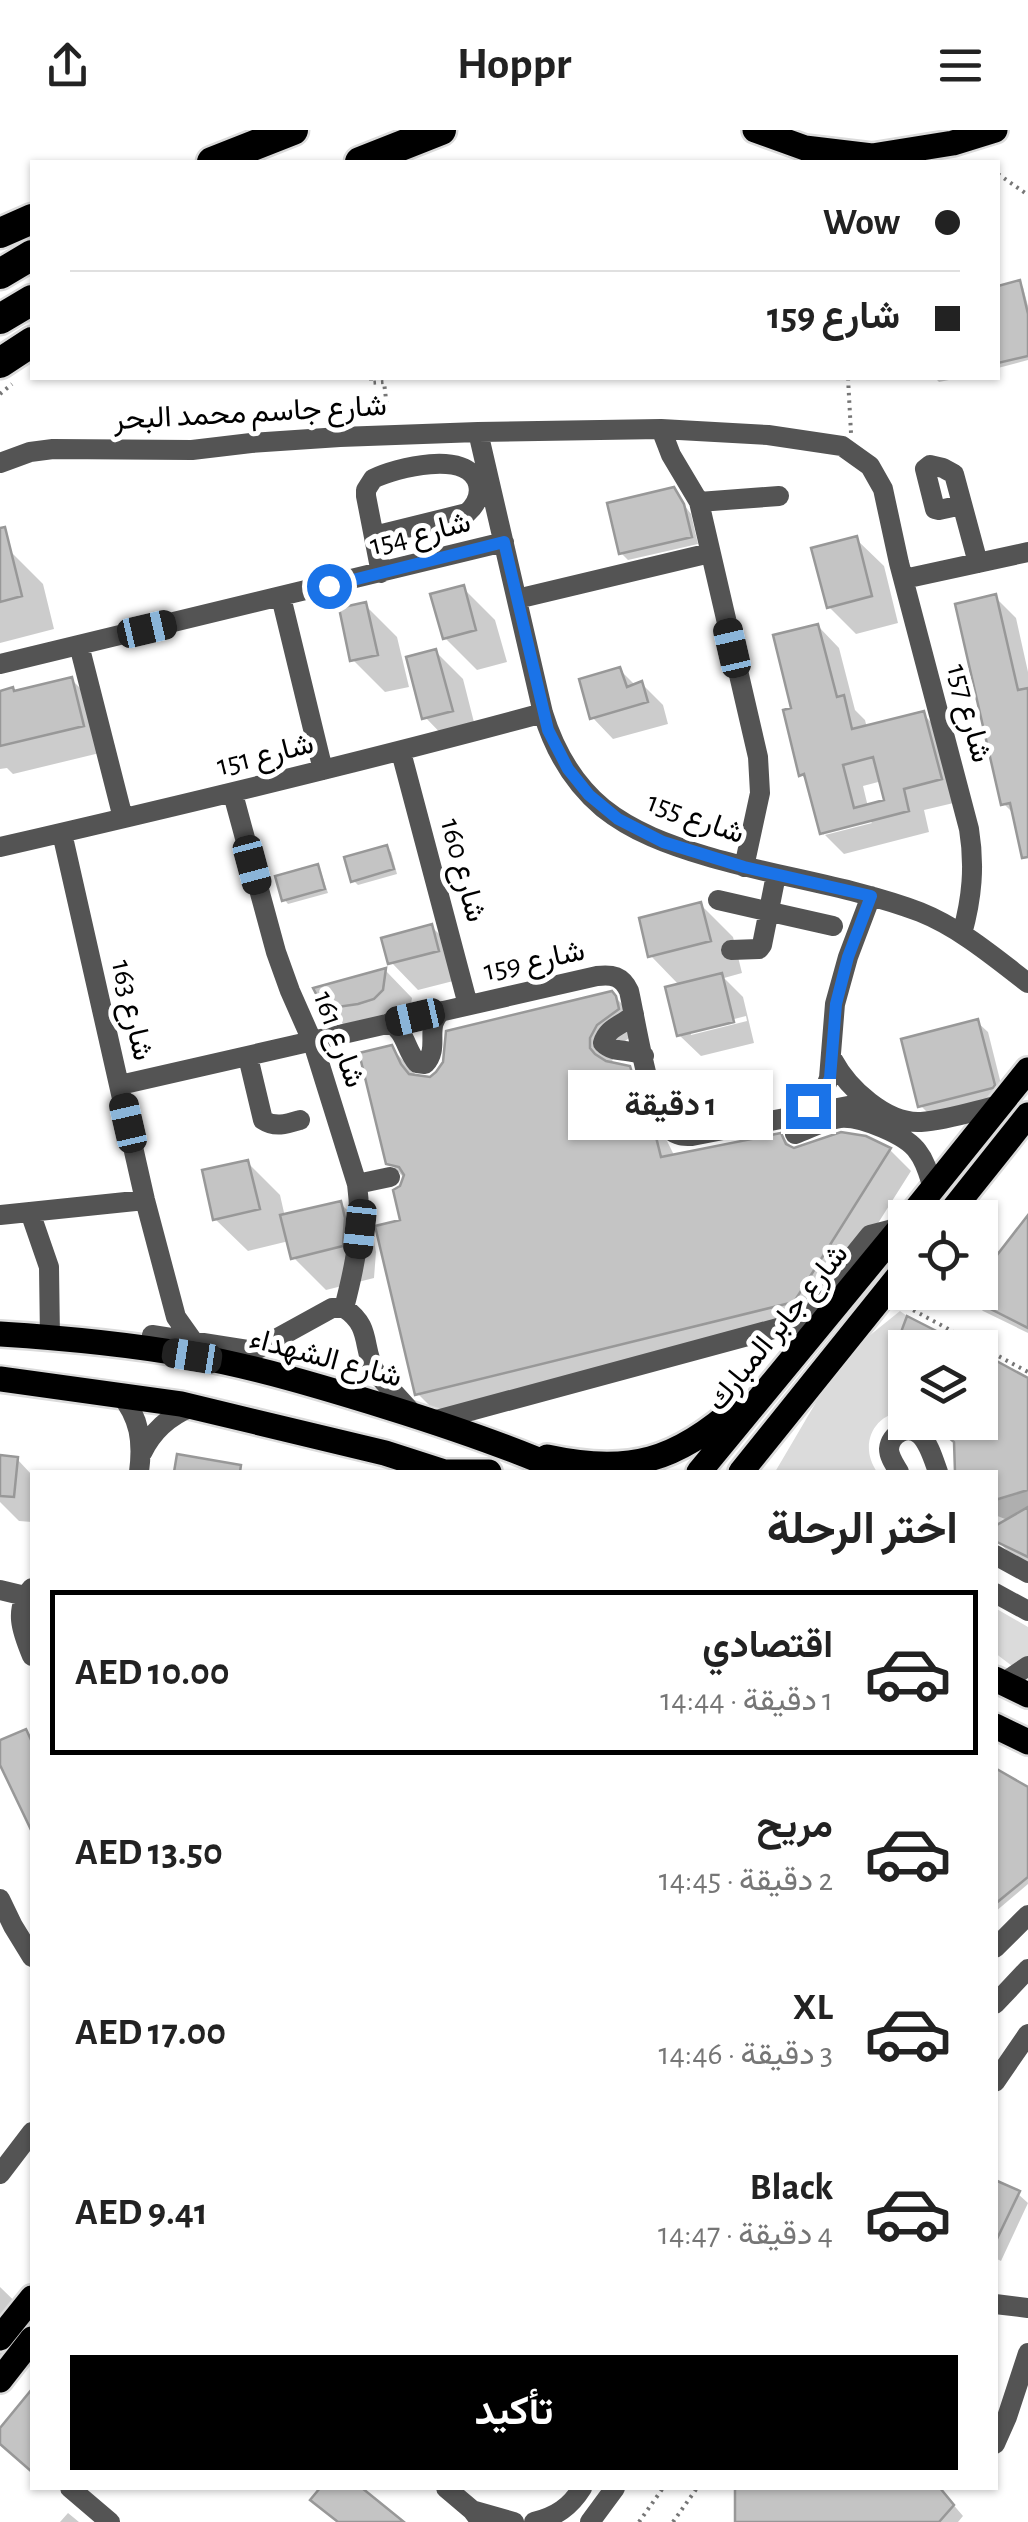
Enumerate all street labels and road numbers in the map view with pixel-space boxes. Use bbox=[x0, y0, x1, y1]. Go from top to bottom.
street label: شارع جاسم محمد البحر bbox=[112, 391, 388, 439]
street label: شارع 154 bbox=[367, 507, 475, 565]
street label: شارع 157 bbox=[938, 661, 997, 767]
street label: شارع 151 bbox=[214, 729, 318, 785]
street label: شارع 155 bbox=[642, 787, 748, 853]
street label: شارع 160 bbox=[431, 815, 491, 926]
street label: شارع 159 bbox=[481, 936, 588, 990]
street label: شارع 163 bbox=[102, 957, 158, 1064]
street label: شارع 161 bbox=[304, 987, 370, 1093]
street label: شارع جابر المبارك bbox=[702, 1239, 857, 1419]
street label: شارع الشهداء bbox=[245, 1323, 405, 1397]

